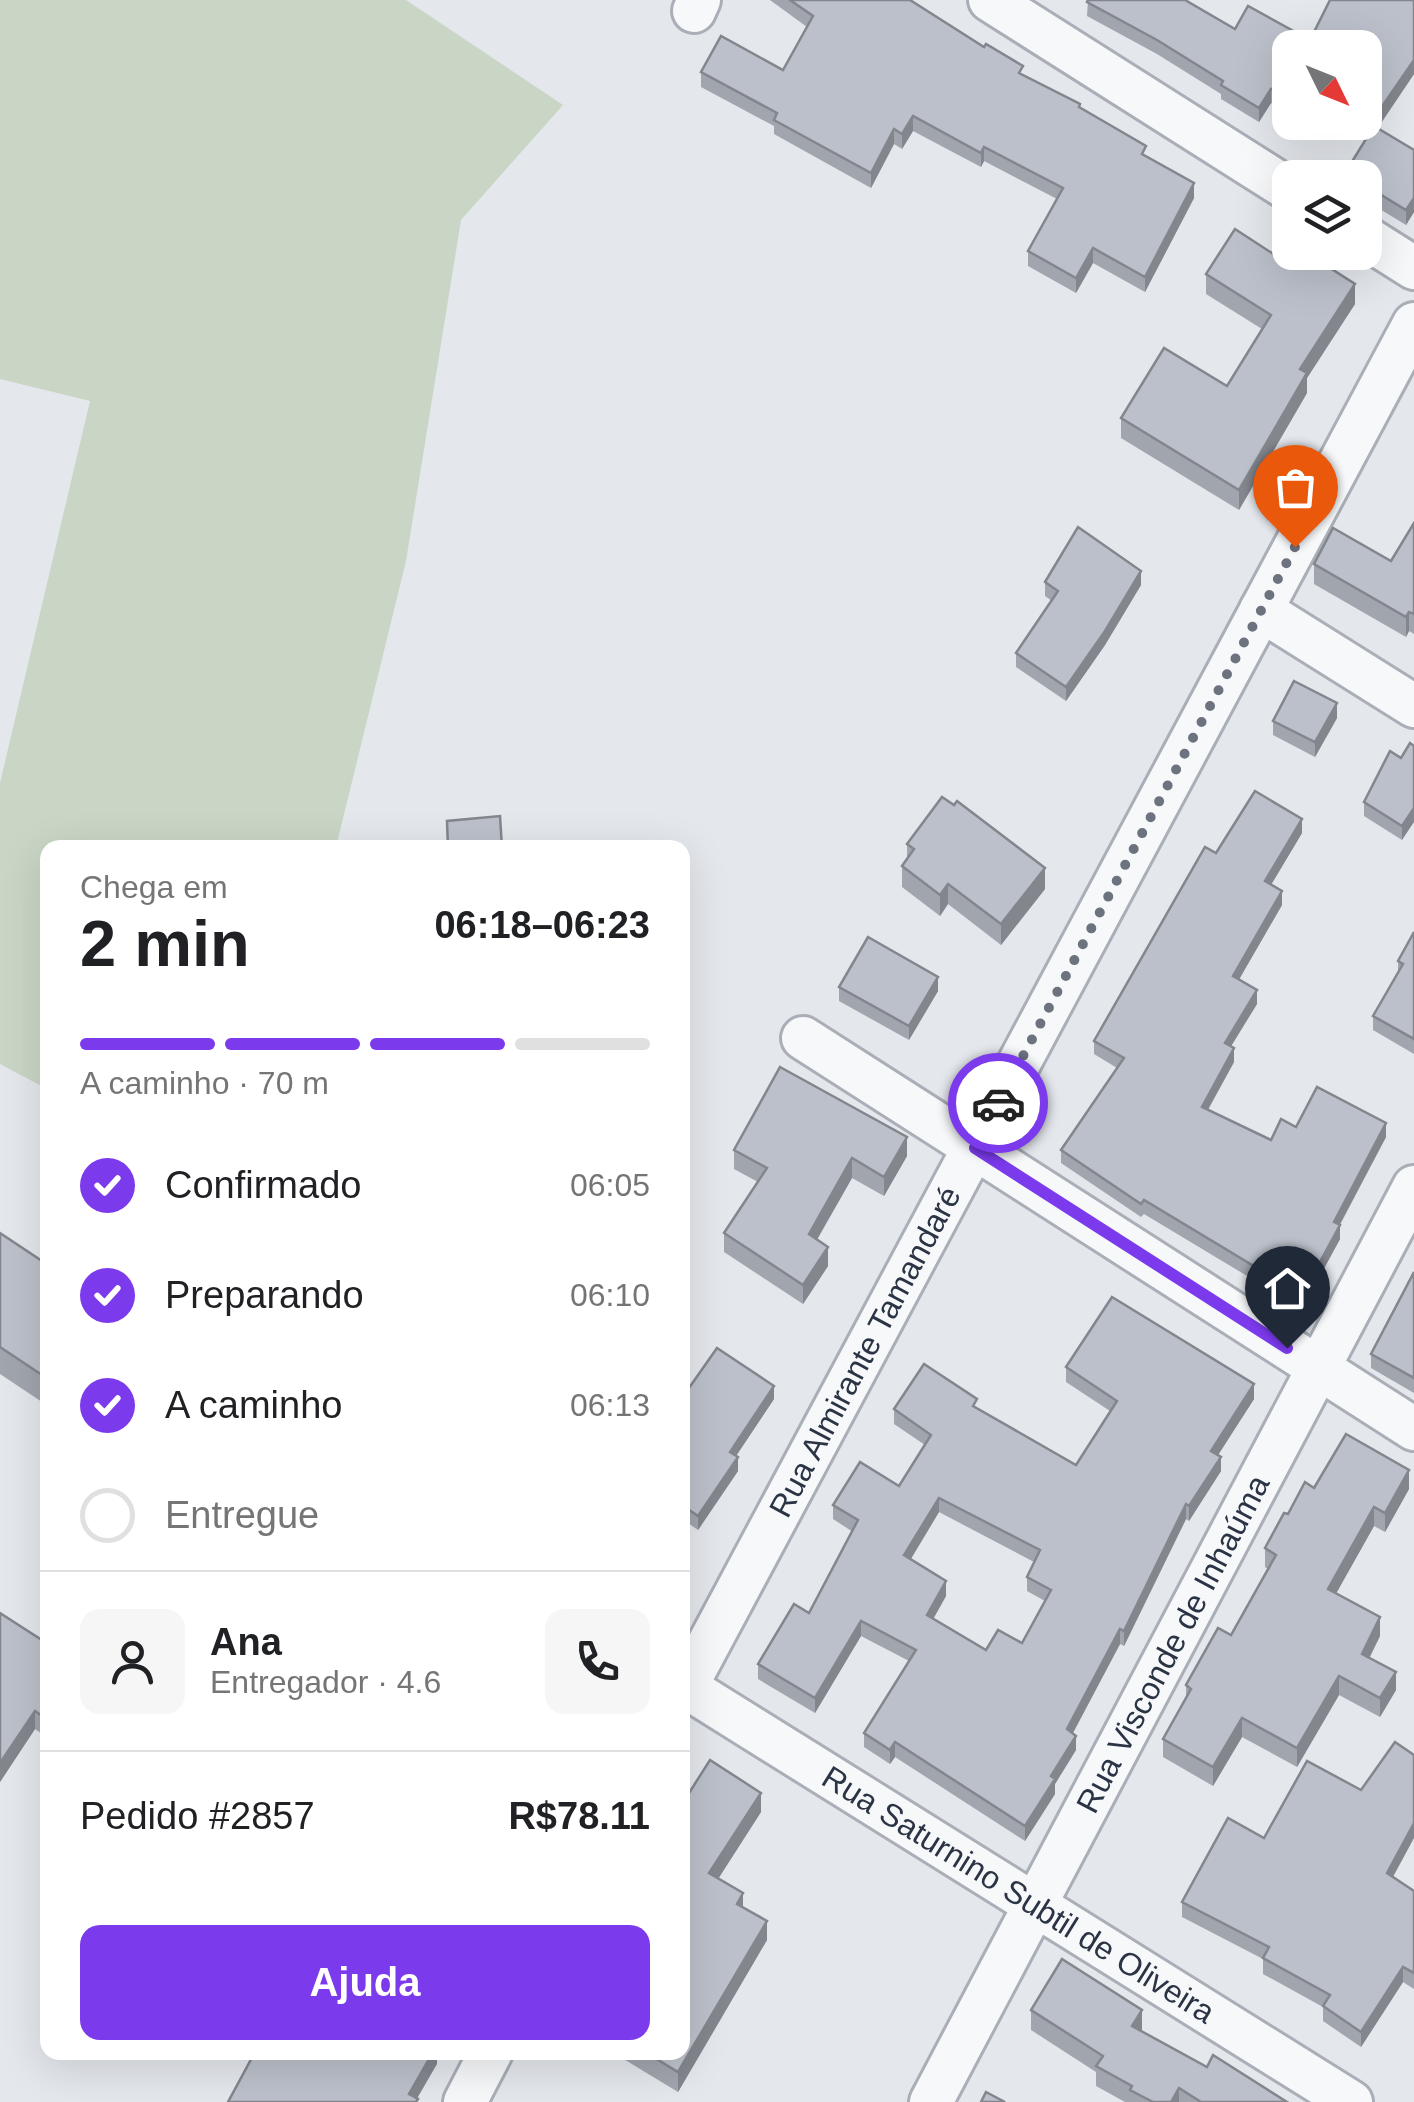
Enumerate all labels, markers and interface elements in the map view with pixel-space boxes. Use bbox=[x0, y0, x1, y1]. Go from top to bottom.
north arrow bbox=[1272, 30, 1382, 140]
map controls bbox=[1272, 30, 1382, 270]
button: layers bbox=[1272, 160, 1382, 270]
pin bbox=[1253, 445, 1338, 548]
icon: bag bbox=[1268, 460, 1323, 515]
text: Chega em bbox=[80, 869, 228, 905]
text: 06:18–06:23 bbox=[434, 904, 650, 946]
text: 2 min bbox=[80, 907, 250, 980]
courier bbox=[948, 1053, 1048, 1153]
text: A caminho · 70 m bbox=[80, 1065, 329, 1101]
icon: car bbox=[971, 1076, 1026, 1131]
icon: check bbox=[80, 1158, 135, 1213]
text: Confirmado bbox=[165, 1164, 361, 1206]
text: 06:05 bbox=[570, 1167, 650, 1203]
street label: Rua Almirante Tamandaré bbox=[762, 1180, 968, 1523]
pin bbox=[1245, 1246, 1330, 1349]
icon: home bbox=[1260, 1261, 1315, 1316]
icon: check bbox=[80, 1268, 135, 1323]
text: Preparando bbox=[165, 1274, 364, 1316]
text: 06:10 bbox=[570, 1277, 650, 1313]
icon: check bbox=[80, 1378, 135, 1433]
text: A caminho bbox=[165, 1384, 342, 1426]
text: 06:13 bbox=[570, 1387, 650, 1423]
street label: Rua Visconde de Inhaúma bbox=[1069, 1469, 1277, 1819]
text: Entregue bbox=[165, 1494, 319, 1536]
button: person bbox=[80, 1609, 185, 1714]
button: phone bbox=[545, 1609, 650, 1714]
text: Ana bbox=[210, 1621, 282, 1663]
text: Entregador · 4.6 bbox=[210, 1664, 441, 1700]
street label: Rua Saturnino Subtil de Oliveira bbox=[816, 1759, 1221, 2030]
text: Pedido #2857 bbox=[80, 1795, 315, 1837]
text: R$78.11 bbox=[508, 1795, 650, 1837]
button: Ajuda bbox=[80, 1925, 650, 2040]

